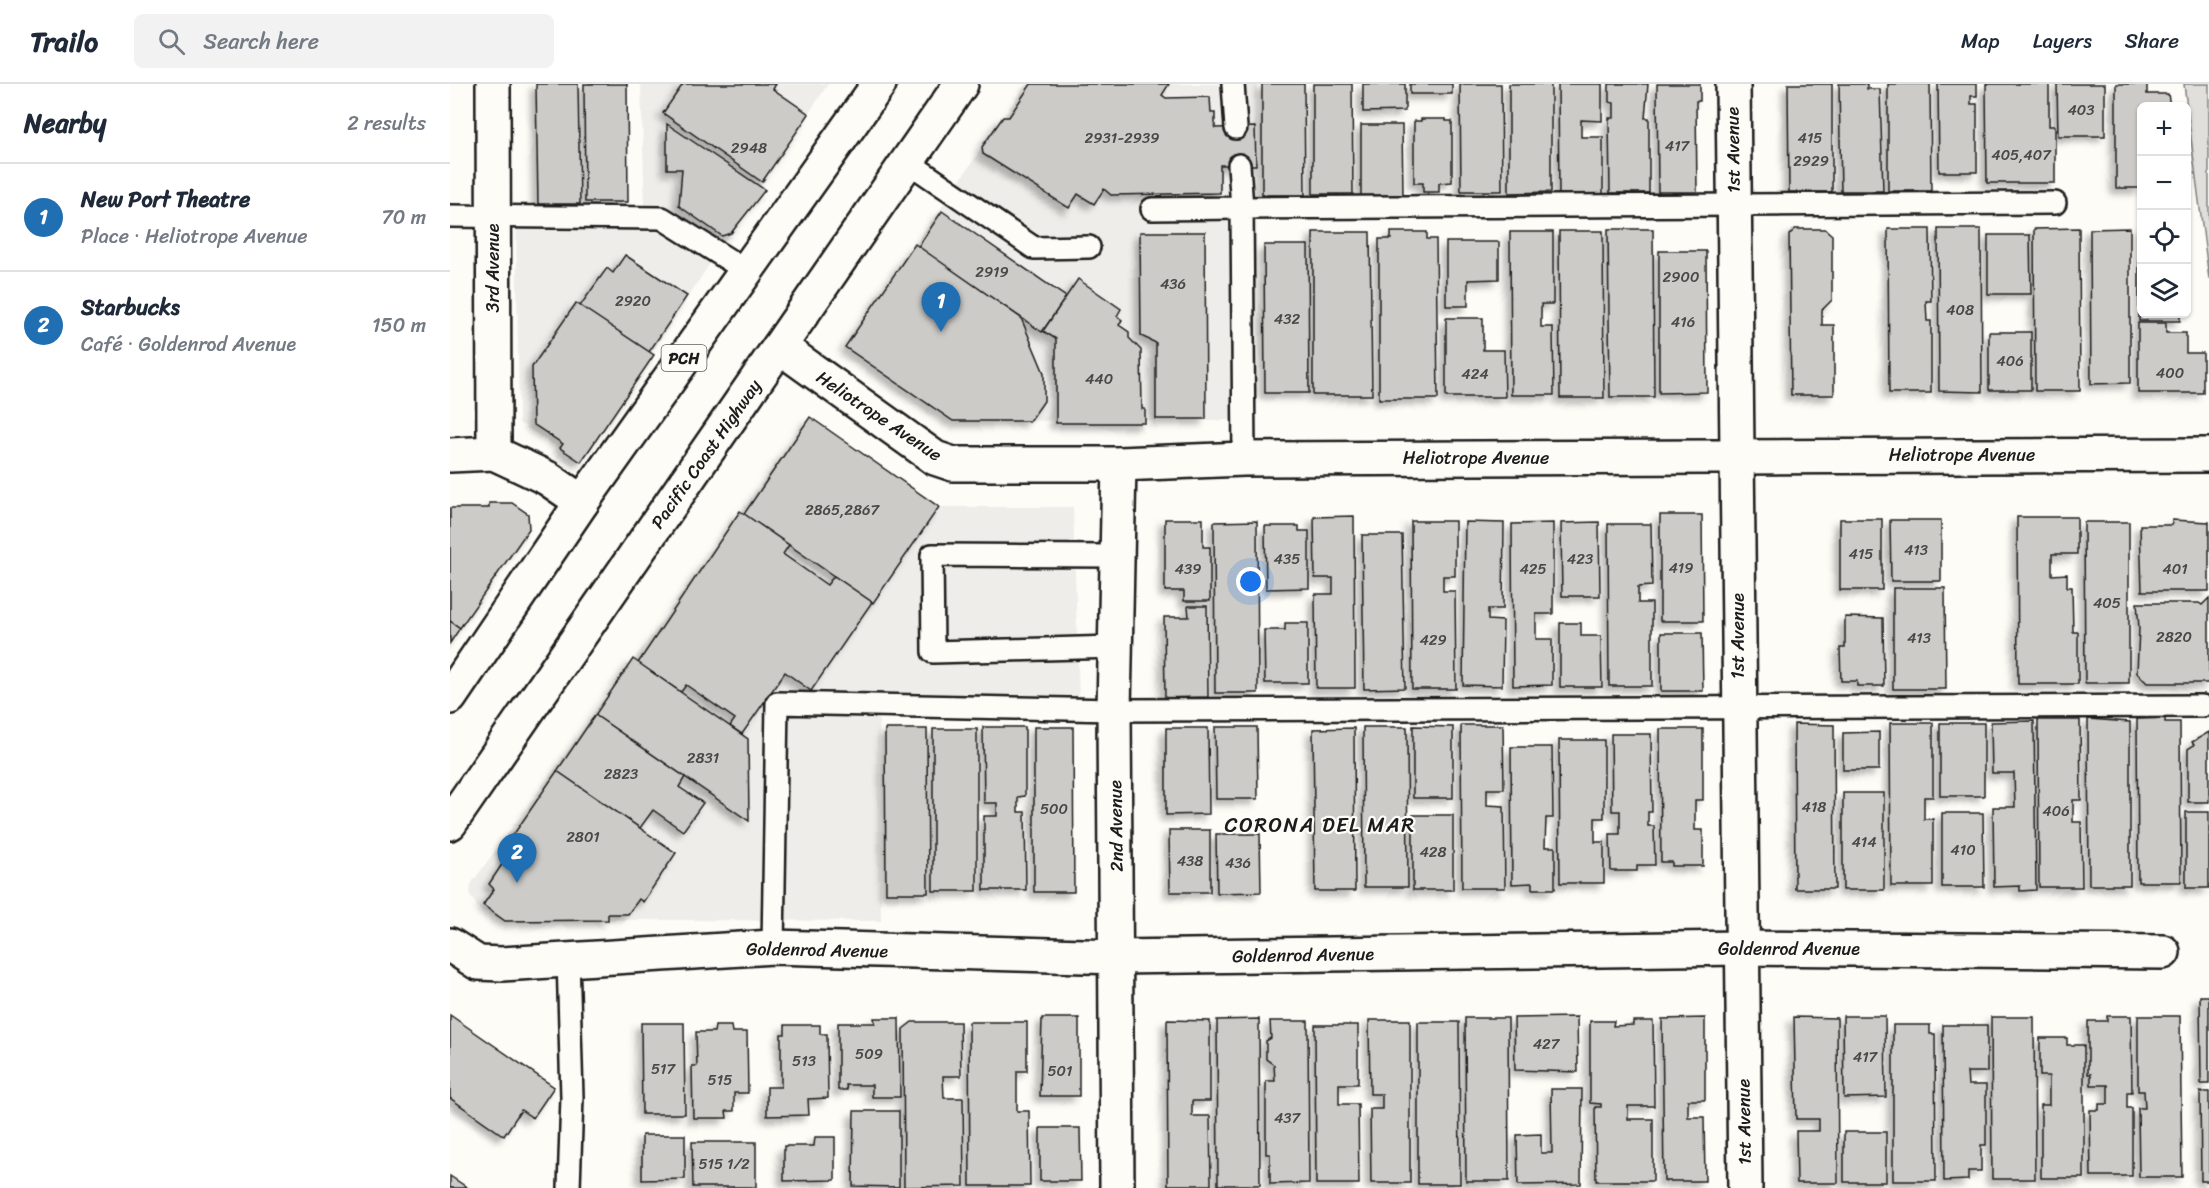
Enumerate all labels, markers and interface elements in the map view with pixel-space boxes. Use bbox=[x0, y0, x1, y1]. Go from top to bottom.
search box bbox=[134, 14, 554, 68]
text: Trailo bbox=[30, 17, 98, 66]
text: Search here bbox=[203, 22, 319, 61]
text: Map bbox=[1961, 22, 2000, 60]
text: Layers bbox=[2033, 22, 2092, 60]
text: Share bbox=[2125, 22, 2179, 60]
icon: search bbox=[155, 25, 188, 58]
house number: 403 bbox=[2067, 97, 2095, 123]
text: Nearby bbox=[24, 100, 106, 146]
map controls bbox=[2137, 102, 2191, 318]
button: + bbox=[2137, 102, 2191, 156]
text: 2 results bbox=[347, 106, 426, 141]
street label: 1st Avenue bbox=[1716, 106, 1750, 193]
house number: 2931-2939 bbox=[1085, 125, 1159, 151]
house number: 415 bbox=[1798, 125, 1822, 151]
house number: 417 bbox=[1665, 133, 1691, 159]
house number: 2948 bbox=[731, 135, 767, 161]
house number: 405,407 bbox=[1991, 142, 2052, 168]
house number: 2929 bbox=[1793, 148, 1829, 174]
button: − bbox=[2137, 156, 2191, 210]
text: New Port Theatre bbox=[81, 180, 250, 219]
text: 1 bbox=[39, 200, 48, 235]
text: 70 m bbox=[381, 200, 426, 235]
button: locate bbox=[2137, 210, 2191, 264]
text: Place · Heliotrope Avenue bbox=[81, 219, 308, 254]
street label: 3rd Avenue bbox=[477, 223, 509, 312]
house number: 2919 bbox=[975, 259, 1009, 285]
house number: 2900 bbox=[1663, 264, 1699, 290]
button: layers bbox=[2137, 264, 2191, 318]
house number: 436 bbox=[1160, 271, 1186, 297]
pin: 1 bbox=[922, 282, 960, 332]
text: Starbucks bbox=[81, 288, 180, 327]
house number: 2920 bbox=[615, 288, 651, 314]
house number: 408 bbox=[1946, 297, 1974, 323]
house number: 432 bbox=[1274, 306, 1300, 332]
text: 2 bbox=[38, 308, 49, 343]
text: 150 m bbox=[372, 308, 426, 343]
house number: 416 bbox=[1671, 309, 1695, 335]
text: Café · Goldenrod Avenue bbox=[81, 327, 296, 362]
road number: PCH bbox=[662, 345, 706, 371]
house number: 406 bbox=[1996, 348, 2024, 374]
house number: 400 bbox=[2156, 360, 2184, 386]
house number: 424 bbox=[1461, 361, 1489, 387]
street label: Heliotrope Avenue bbox=[809, 362, 949, 470]
house number: 440 bbox=[1085, 366, 1113, 392]
street label: Pacific Coast Highway bbox=[642, 372, 770, 536]
street label: Heliotrope Avenue bbox=[1889, 439, 2035, 471]
street label: Heliotrope Avenue bbox=[1403, 442, 1549, 474]
house number: 2865,2867 bbox=[805, 497, 881, 523]
house number: 413 bbox=[1904, 537, 1928, 563]
house number: 415 bbox=[1849, 541, 1873, 567]
house number: 435 bbox=[1274, 546, 1300, 572]
house number: 423 bbox=[1567, 546, 1593, 572]
house number: 419 bbox=[1668, 555, 1694, 581]
house number: 439 bbox=[1175, 556, 1201, 582]
house number: 425 bbox=[1519, 556, 1547, 582]
house number: 401 bbox=[2162, 556, 2188, 582]
your location bbox=[1236, 567, 1265, 596]
house number: 405 bbox=[2093, 590, 2121, 616]
street label: 1st Avenue bbox=[1722, 593, 1754, 679]
house number: 2820 bbox=[2156, 624, 2192, 650]
house number: 413 bbox=[1907, 625, 1931, 651]
house number: 429 bbox=[1419, 627, 1447, 653]
house number: 2831 bbox=[687, 745, 719, 771]
house number: 2823 bbox=[604, 761, 638, 787]
street label: 2nd Avenue bbox=[1099, 780, 1133, 872]
house number: 418 bbox=[1802, 794, 1826, 820]
house number: 500 bbox=[1040, 796, 1068, 822]
house number: 406 bbox=[2042, 798, 2070, 824]
district label: CORONA DEL MAR bbox=[1225, 806, 1415, 844]
house number: 2801 bbox=[566, 824, 600, 850]
house number: 414 bbox=[1851, 829, 1877, 855]
pin: 2 bbox=[498, 834, 536, 883]
house number: 410 bbox=[1950, 837, 1976, 863]
house number: 428 bbox=[1419, 839, 1447, 865]
house number: 438 bbox=[1177, 848, 1203, 874]
house number: 436 bbox=[1225, 850, 1251, 876]
street label: Goldenrod Avenue bbox=[746, 933, 889, 967]
street label: Goldenrod Avenue bbox=[1718, 933, 1860, 965]
street label: Goldenrod Avenue bbox=[1232, 938, 1375, 972]
house number: 427 bbox=[1533, 1031, 1561, 1057]
house number: 509 bbox=[855, 1041, 883, 1067]
house number: 417 bbox=[1853, 1044, 1879, 1070]
house number: 513 bbox=[792, 1048, 816, 1074]
house number: 517 bbox=[651, 1056, 677, 1082]
house number: 501 bbox=[1047, 1058, 1073, 1084]
house number: 515 bbox=[708, 1067, 732, 1093]
street label: 1st Avenue bbox=[1727, 1078, 1761, 1165]
house number: 437 bbox=[1274, 1105, 1302, 1131]
house number: 515 1/2 bbox=[698, 1151, 750, 1177]

